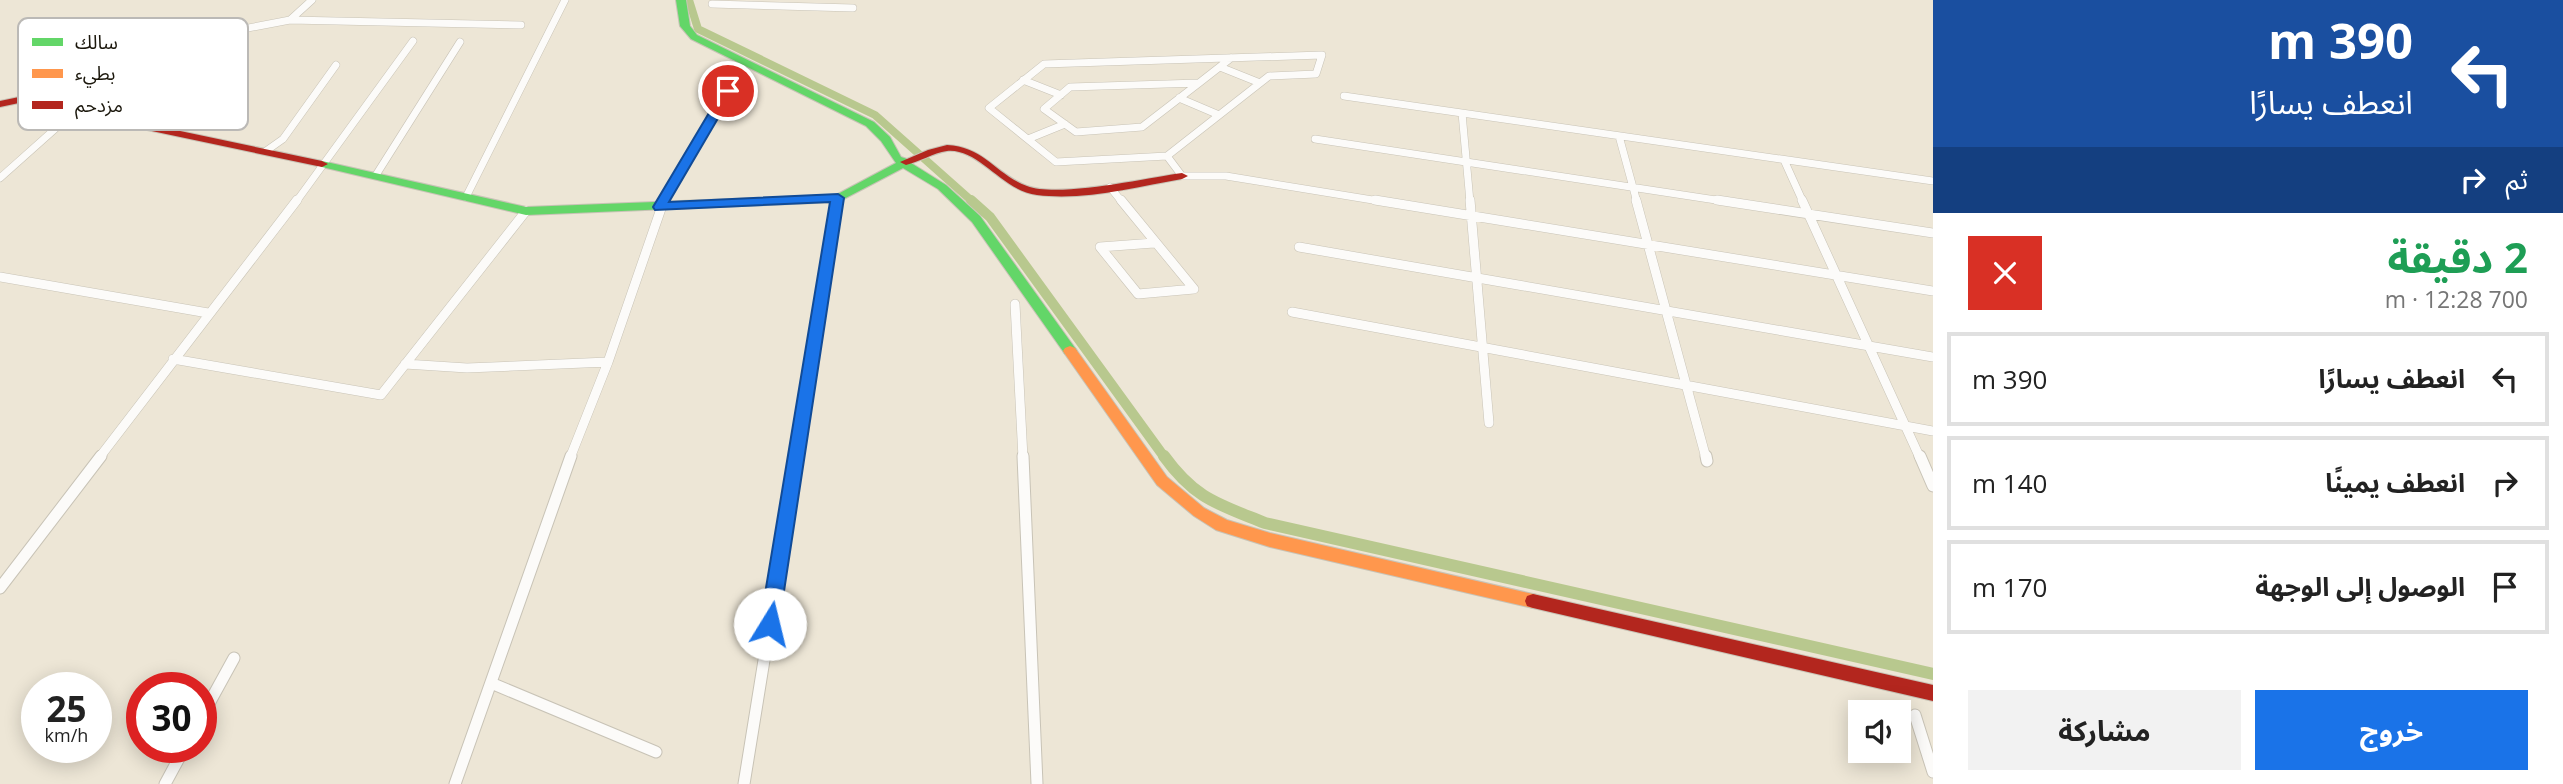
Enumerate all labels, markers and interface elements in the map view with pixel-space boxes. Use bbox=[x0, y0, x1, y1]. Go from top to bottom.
text: 390 m bbox=[2268, 7, 2413, 73]
legend bbox=[18, 18, 248, 130]
icon: left bbox=[2437, 28, 2528, 119]
text: سالك bbox=[75, 29, 118, 55]
text: بطيء bbox=[75, 60, 115, 88]
pin bbox=[698, 61, 758, 121]
icon: arrive bbox=[709, 72, 747, 110]
text: انعطف يسارًا bbox=[2249, 80, 2413, 123]
text: مزدحم bbox=[75, 92, 123, 120]
icon: right bbox=[2454, 161, 2492, 199]
text: ثم bbox=[2506, 161, 2528, 197]
text: 2 دقيقة bbox=[2387, 228, 2528, 285]
button: close bbox=[1968, 236, 2042, 310]
text: 700 m · 12:28 bbox=[2385, 283, 2528, 315]
text: انعطف يسارًا bbox=[2319, 360, 2465, 396]
icon: left bbox=[2486, 360, 2524, 398]
text: 390 m bbox=[1972, 361, 2047, 397]
text: انعطف يمينًا bbox=[2325, 464, 2465, 500]
icon: right bbox=[2486, 464, 2524, 502]
text: 140 m bbox=[1972, 465, 2047, 501]
text: الوصول إلى الوجهة bbox=[2255, 568, 2465, 604]
icon: arrive bbox=[2486, 568, 2524, 606]
text: 170 m bbox=[1972, 569, 2047, 605]
position arrow bbox=[733, 587, 807, 661]
speed limit sign: 30 bbox=[126, 672, 217, 763]
text: 25 bbox=[46, 685, 87, 732]
button: مشاركة bbox=[1968, 690, 2241, 770]
button: خروج bbox=[2255, 690, 2528, 770]
map controls bbox=[1848, 700, 1911, 763]
button: sound bbox=[1848, 700, 1911, 763]
text: km/h bbox=[45, 723, 88, 747]

